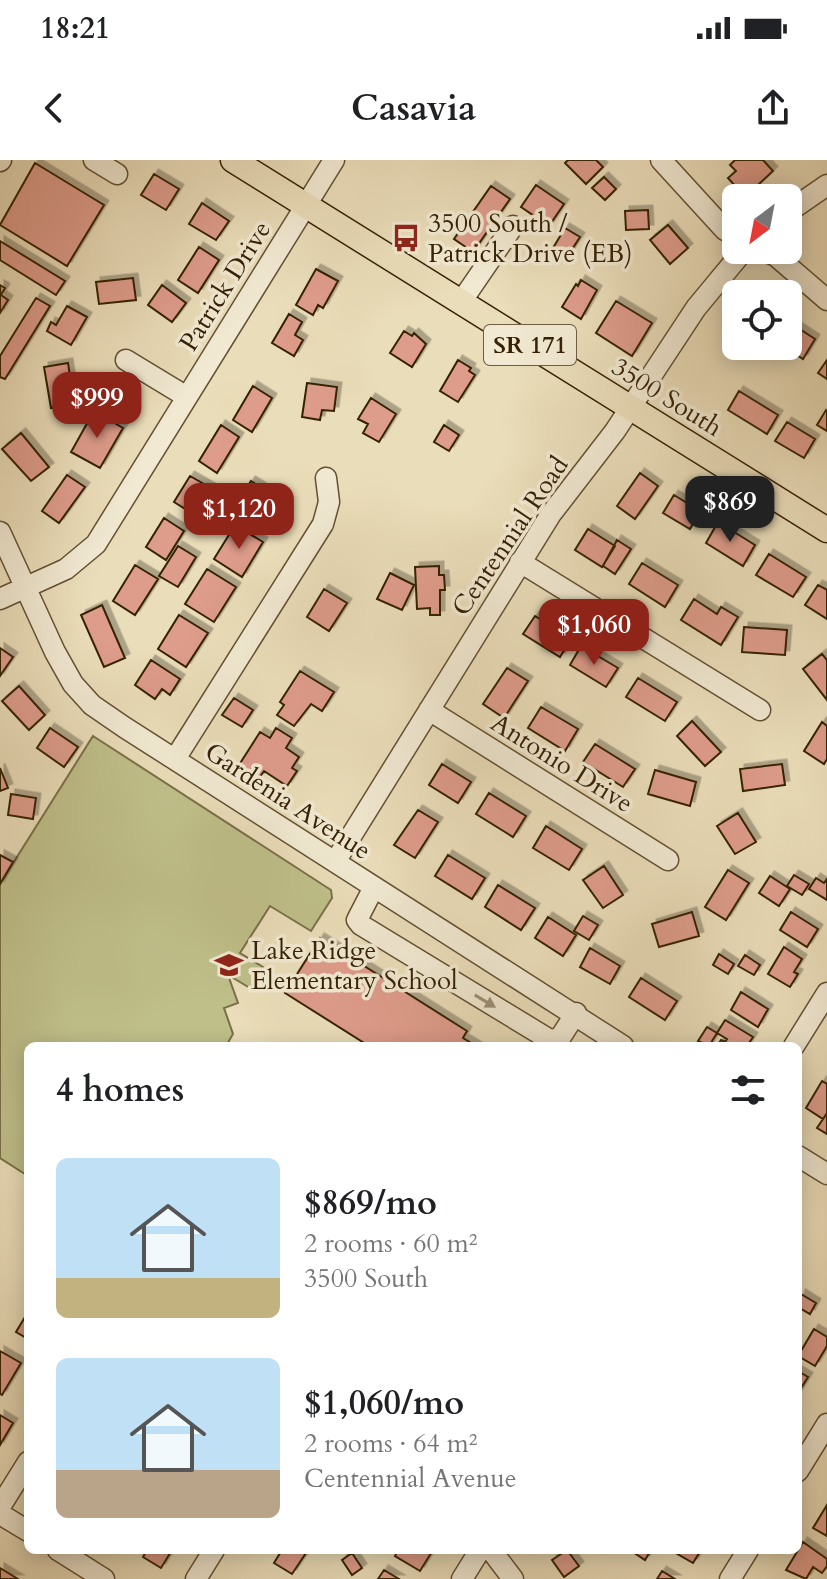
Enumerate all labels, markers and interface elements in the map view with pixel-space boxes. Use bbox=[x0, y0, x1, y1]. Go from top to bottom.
text: 18:21 bbox=[40, 8, 110, 49]
text: Casavia bbox=[351, 84, 476, 133]
icon: back bbox=[32, 86, 76, 130]
icon: share bbox=[751, 86, 795, 130]
north arrow bbox=[722, 184, 802, 264]
map controls bbox=[722, 184, 802, 360]
place label: 3500 South / Patrick Drive (EB) bbox=[428, 206, 632, 271]
street label: Patrick Drive bbox=[171, 214, 279, 358]
bus stop icon: 3500 South / Patrick Drive (EB) bbox=[391, 223, 421, 253]
button: locate bbox=[722, 280, 802, 360]
road number: SR 171 bbox=[484, 325, 576, 365]
street label: 3500 South bbox=[605, 349, 729, 445]
pin: $999 bbox=[50, 372, 144, 440]
text: $999 bbox=[70, 380, 124, 415]
street label: Centennial Road bbox=[444, 449, 576, 623]
pin: $869 bbox=[683, 476, 777, 544]
pin: $1,120 bbox=[174, 483, 304, 551]
text: $869 bbox=[703, 484, 757, 519]
text: $1,120 bbox=[202, 491, 276, 526]
pin: $1,060 bbox=[529, 599, 659, 667]
text: $1,060 bbox=[557, 607, 631, 642]
street label: Antonio Drive bbox=[484, 705, 640, 821]
street label: Gardenia Avenue bbox=[198, 734, 378, 868]
place label: Lake Ridge Elementary School bbox=[251, 933, 458, 998]
school or university icon: Lake Ridge Elementary School bbox=[214, 950, 244, 980]
one-way arrow bbox=[474, 993, 497, 1008]
text: 4 homes bbox=[56, 1067, 184, 1113]
icon: filters bbox=[726, 1068, 770, 1112]
text: $869/mo bbox=[304, 1180, 437, 1226]
icon: home bbox=[120, 1190, 216, 1286]
text: 2 rooms · 60 m² bbox=[304, 1226, 477, 1261]
text: 3500 South bbox=[304, 1261, 428, 1296]
text: $1,060/mo bbox=[304, 1380, 464, 1426]
icon: home bbox=[120, 1390, 216, 1486]
text: 2 rooms · 64 m² bbox=[304, 1426, 477, 1461]
text: Centennial Avenue bbox=[304, 1461, 517, 1496]

